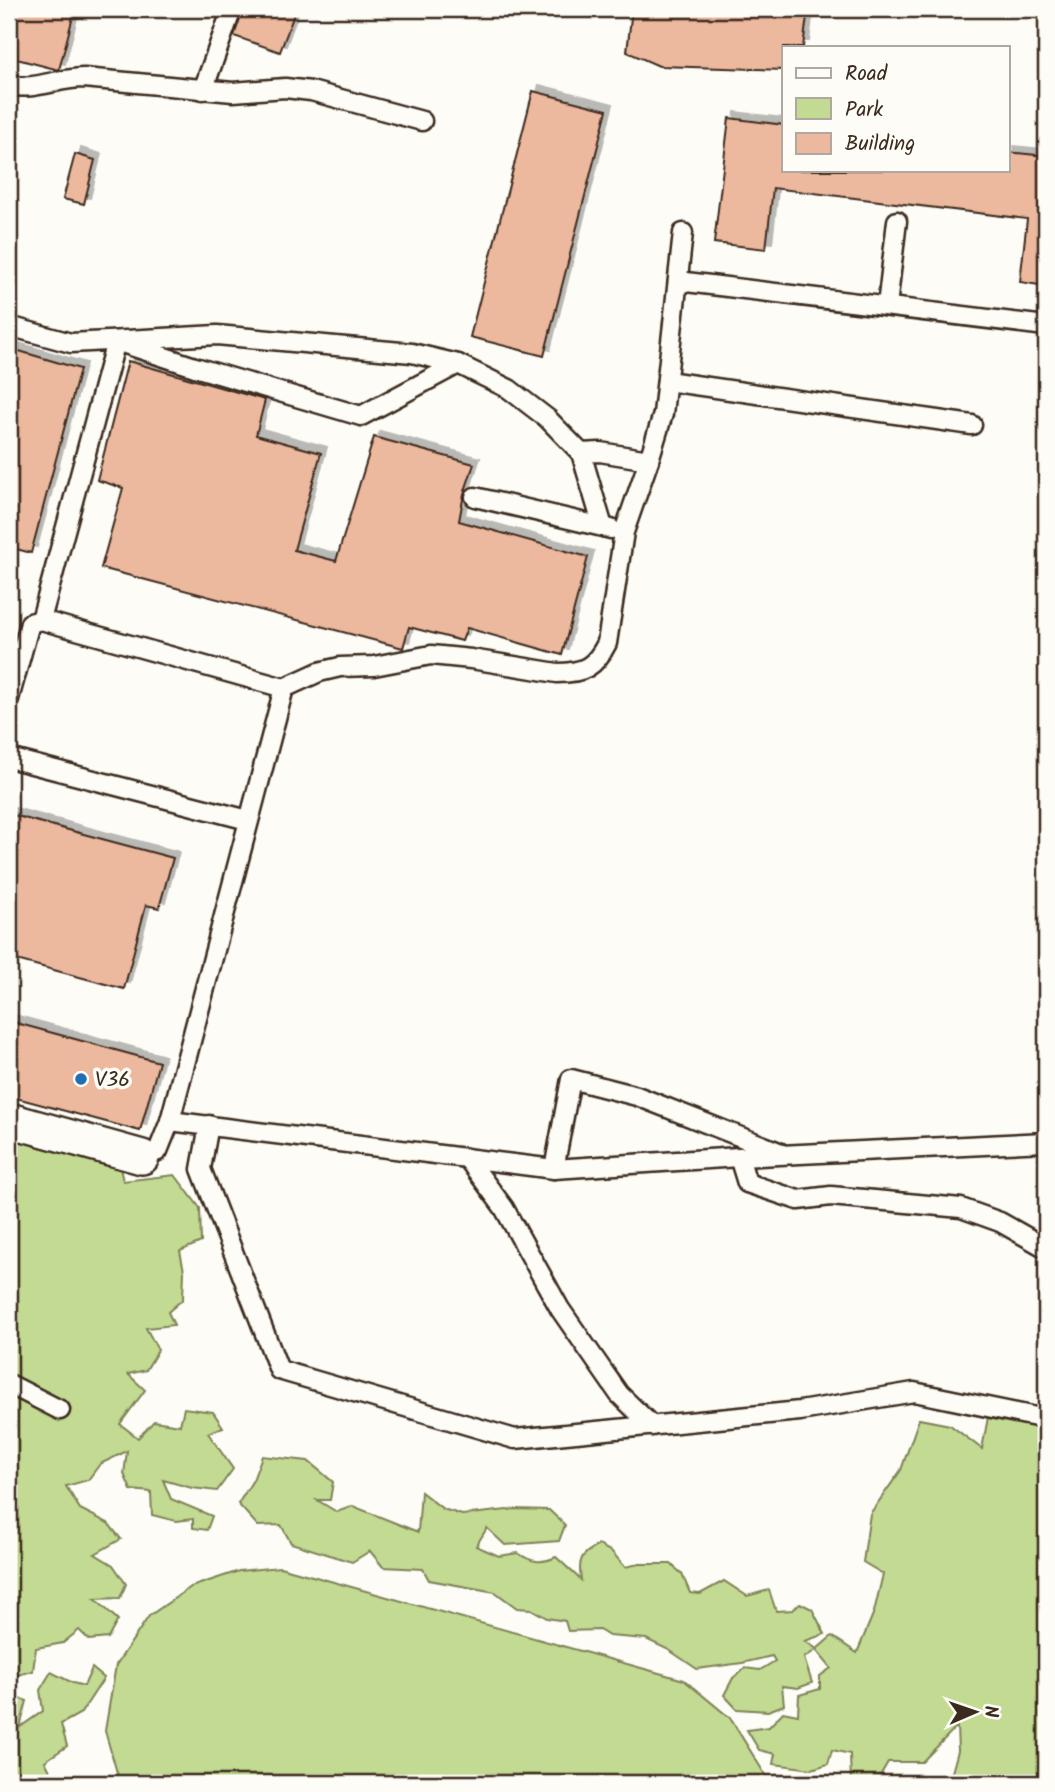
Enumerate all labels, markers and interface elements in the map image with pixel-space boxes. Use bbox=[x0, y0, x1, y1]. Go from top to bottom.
legend bbox=[782, 46, 1010, 172]
text: Road bbox=[845, 58, 888, 91]
text: Park bbox=[845, 94, 883, 127]
text: Building bbox=[845, 128, 915, 161]
place label: V36 bbox=[95, 1064, 130, 1097]
marker: V36 bbox=[73, 1071, 89, 1087]
north arrow bbox=[940, 1676, 1010, 1746]
text: N bbox=[975, 1705, 1005, 1718]

